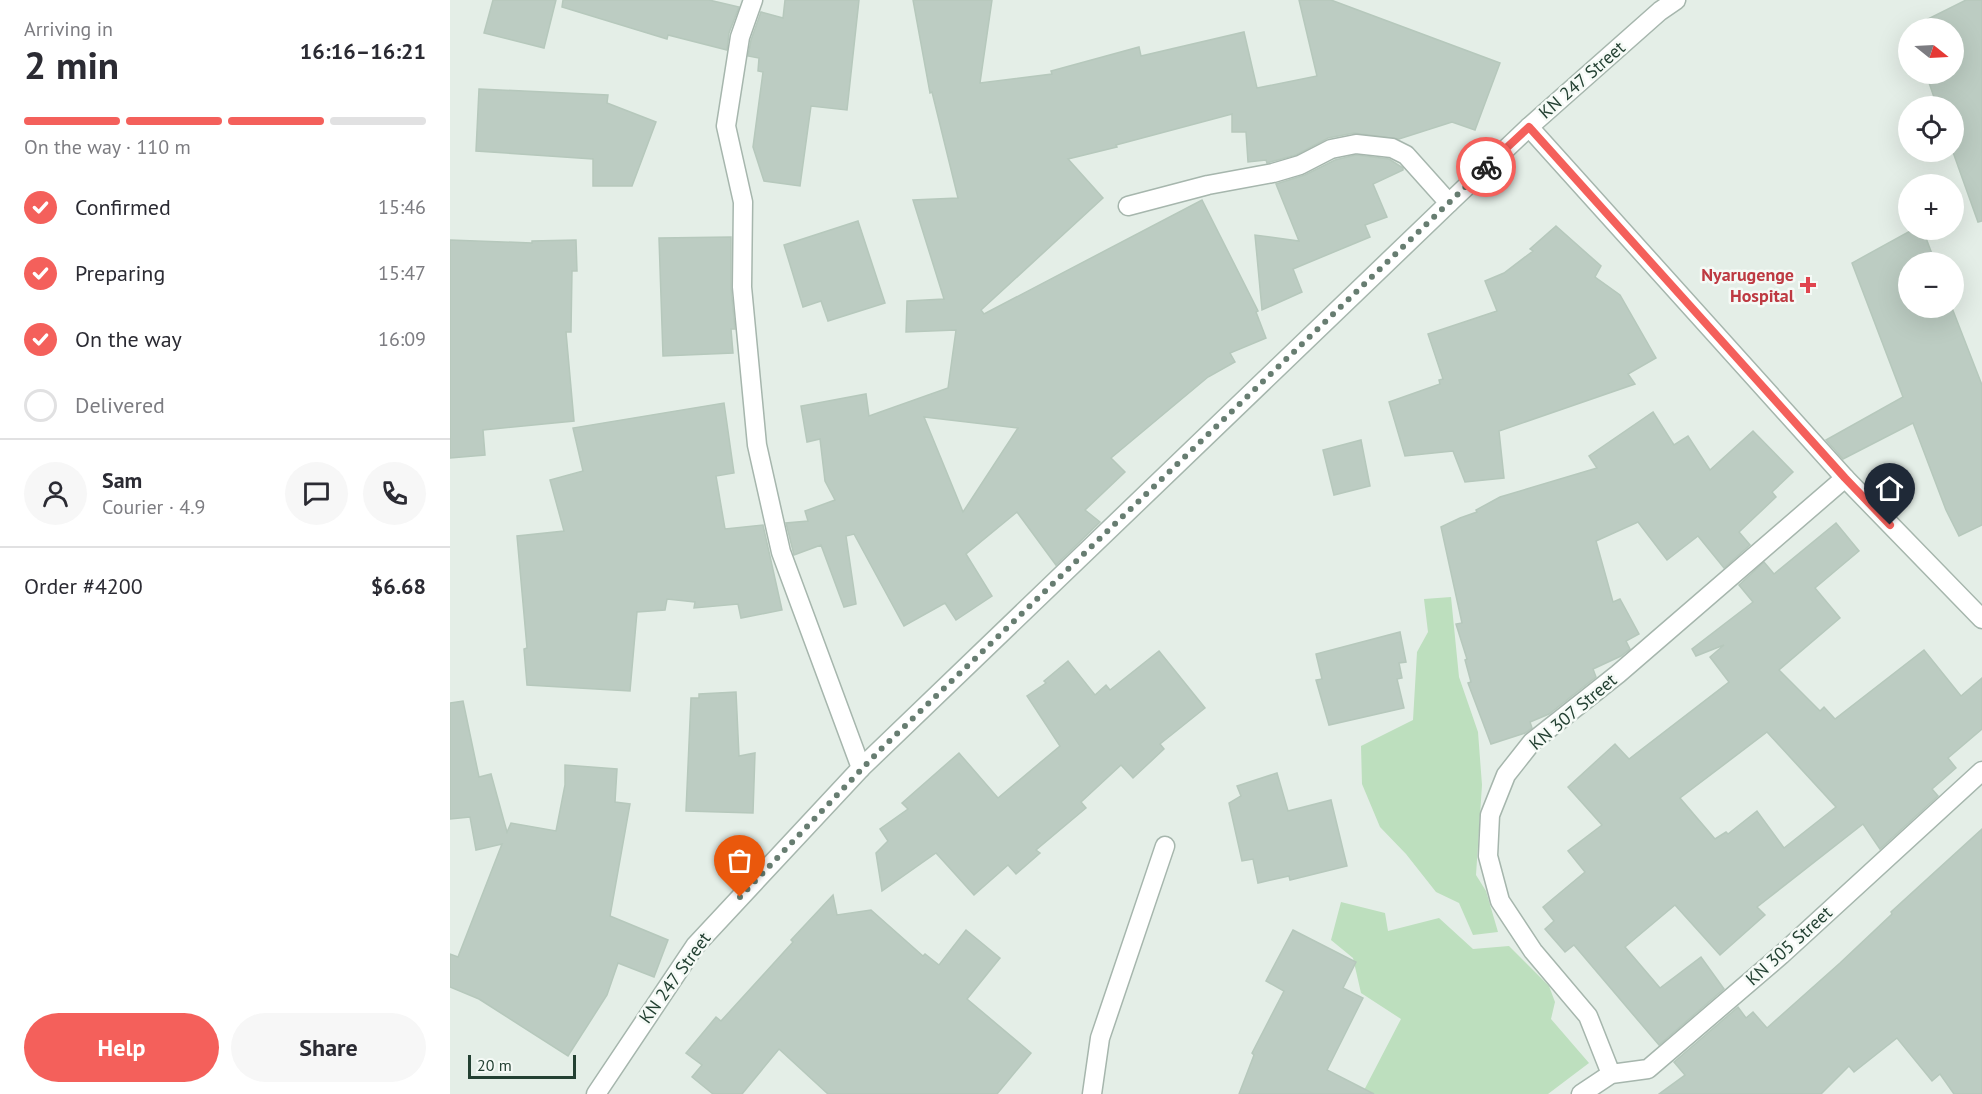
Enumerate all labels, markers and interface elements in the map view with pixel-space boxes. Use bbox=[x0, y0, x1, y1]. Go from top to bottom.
text: Arriving in bbox=[24, 16, 113, 42]
north arrow bbox=[1898, 18, 1964, 84]
map controls bbox=[1898, 18, 1964, 318]
street label: KN 247 Street bbox=[1534, 36, 1630, 123]
text: 16:16–16:21 bbox=[300, 37, 426, 65]
text: 2 min bbox=[24, 39, 119, 90]
button: locate bbox=[1898, 96, 1964, 162]
text: On the way · 110 m bbox=[24, 134, 191, 160]
courier bbox=[1456, 137, 1516, 197]
icon: bike bbox=[1470, 151, 1503, 184]
button: + bbox=[1898, 174, 1964, 240]
icon: check bbox=[24, 191, 57, 224]
text: Confirmed bbox=[75, 193, 171, 221]
text: 15:46 bbox=[378, 194, 426, 220]
button: − bbox=[1898, 252, 1964, 318]
icon: check bbox=[24, 257, 57, 290]
text: Preparing bbox=[75, 259, 165, 287]
text: 15:47 bbox=[378, 260, 426, 286]
place label: Nyarugenge Hospital bbox=[1701, 263, 1795, 307]
marker: Nyarugenge Hospital bbox=[1799, 276, 1817, 294]
icon: check bbox=[24, 323, 57, 356]
text: On the way bbox=[75, 325, 182, 353]
text: 16:09 bbox=[378, 326, 426, 352]
text: Delivered bbox=[75, 391, 165, 419]
button: person bbox=[24, 462, 87, 525]
button: chat bbox=[285, 462, 348, 525]
button: phone bbox=[363, 462, 426, 525]
pin bbox=[1864, 463, 1915, 525]
text: Sam bbox=[102, 466, 142, 494]
icon: home bbox=[1873, 472, 1906, 505]
text: Courier · 4.9 bbox=[102, 494, 205, 520]
text: Order #4200 bbox=[24, 572, 143, 600]
text: $6.68 bbox=[371, 572, 426, 600]
street label: KN 307 Street bbox=[1524, 668, 1621, 755]
pin bbox=[714, 835, 765, 897]
icon: bag bbox=[723, 844, 756, 877]
street label: KN 305 Street bbox=[1741, 901, 1837, 990]
street label: KN 247 Street bbox=[634, 928, 715, 1028]
button: Help bbox=[24, 1013, 219, 1082]
button: Share bbox=[231, 1013, 426, 1082]
scale bar bbox=[468, 1052, 576, 1080]
text: 20 m bbox=[477, 1055, 512, 1075]

